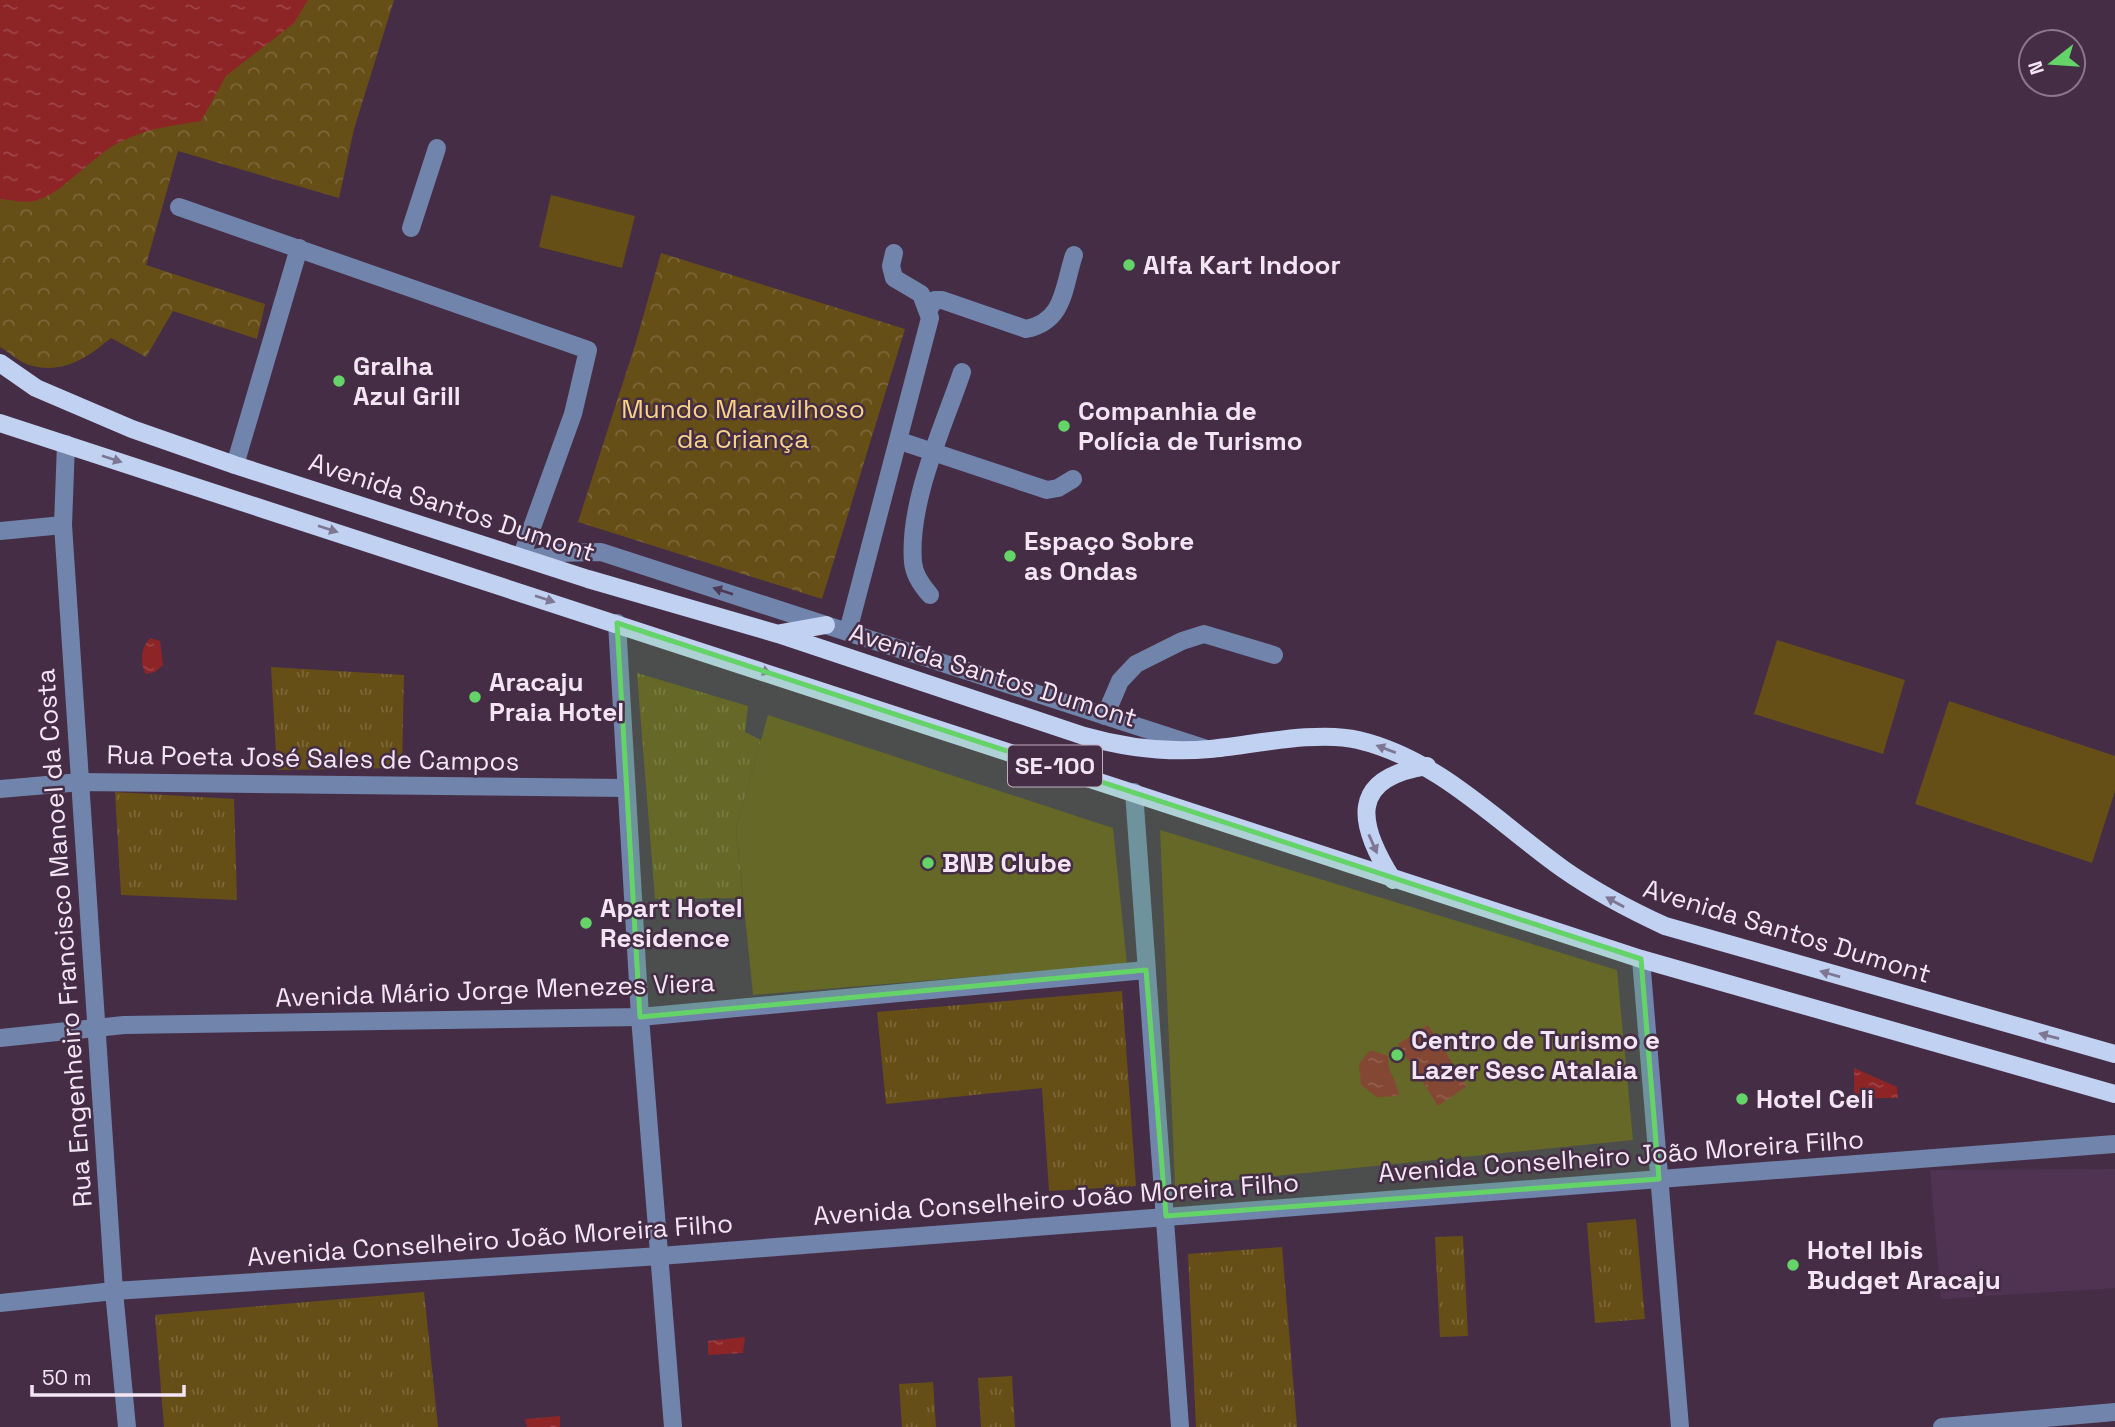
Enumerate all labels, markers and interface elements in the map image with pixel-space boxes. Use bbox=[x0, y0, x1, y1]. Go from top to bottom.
north arrow bbox=[2017, 28, 2087, 98]
text: N bbox=[2022, 58, 2050, 78]
place label: Alfa Kart Indoor bbox=[1143, 248, 1341, 282]
marker: Alfa Kart Indoor bbox=[1121, 257, 1137, 273]
place label: Gralha Azul Grill bbox=[353, 349, 461, 413]
marker: Gralha Azul Grill bbox=[331, 373, 347, 389]
park label: Mundo Maravilhoso da Criança bbox=[621, 392, 865, 456]
place label: Companhia de Polícia de Turismo bbox=[1078, 394, 1303, 458]
marker: Companhia de Polícia de Turismo bbox=[1056, 418, 1072, 434]
street label: Avenida Santos Dumont bbox=[305, 445, 599, 569]
one-way arrow bbox=[101, 454, 122, 465]
one-way arrow bbox=[318, 524, 339, 534]
place label: Espaço Sobre as Ondas bbox=[1024, 524, 1194, 588]
marker: Espaço Sobre as Ondas bbox=[1002, 548, 1018, 564]
one-way arrow bbox=[712, 586, 733, 596]
one-way arrow bbox=[534, 594, 555, 604]
street label: Avenida Santos Dumont bbox=[845, 615, 1141, 735]
place label: Aracaju Praia Hotel bbox=[489, 665, 624, 729]
one-way arrow bbox=[750, 665, 771, 675]
street label: Rua Engenheiro Francisco Manoel da Costa bbox=[28, 668, 100, 1208]
marker: Aracaju Praia Hotel bbox=[467, 689, 483, 705]
street label: Rua Poeta José Sales de Campos bbox=[106, 737, 520, 779]
one-way arrow bbox=[1376, 743, 1397, 754]
road number: SE-100 bbox=[1008, 746, 1102, 786]
one-way arrow bbox=[1367, 834, 1379, 854]
place label: BNB Clube bbox=[942, 846, 1072, 880]
marker: BNB Clube bbox=[920, 855, 936, 871]
street label: Avenida Santos Dumont bbox=[1639, 871, 1935, 991]
place label: Apart Hotel Residence bbox=[600, 891, 743, 955]
one-way arrow bbox=[1605, 896, 1625, 908]
marker: Apart Hotel Residence bbox=[578, 915, 594, 931]
street label: Avenida Mário Jorge Menezes Viera bbox=[274, 965, 716, 1015]
one-way arrow bbox=[1820, 968, 1841, 978]
place label: Centro de Turismo e Lazer Sesc Atalaia bbox=[1411, 1023, 1660, 1087]
one-way arrow bbox=[2038, 1030, 2060, 1041]
marker: Centro de Turismo e Lazer Sesc Atalaia bbox=[1389, 1047, 1405, 1063]
place label: Hotel Celi bbox=[1756, 1082, 1874, 1116]
marker: Hotel Celi bbox=[1734, 1091, 1750, 1107]
street label: Avenida Conselheiro João Moreira Filho bbox=[1377, 1122, 1865, 1190]
street label: Avenida Conselheiro João Moreira Filho bbox=[812, 1165, 1300, 1233]
street label: Avenida Conselheiro João Moreira Filho bbox=[246, 1206, 734, 1274]
place label: Hotel Ibis Budget Aracaju bbox=[1807, 1233, 2001, 1297]
marker: Hotel Ibis Budget Aracaju bbox=[1785, 1257, 1801, 1273]
scale bar bbox=[32, 1354, 184, 1398]
text: 50 m bbox=[42, 1364, 92, 1391]

